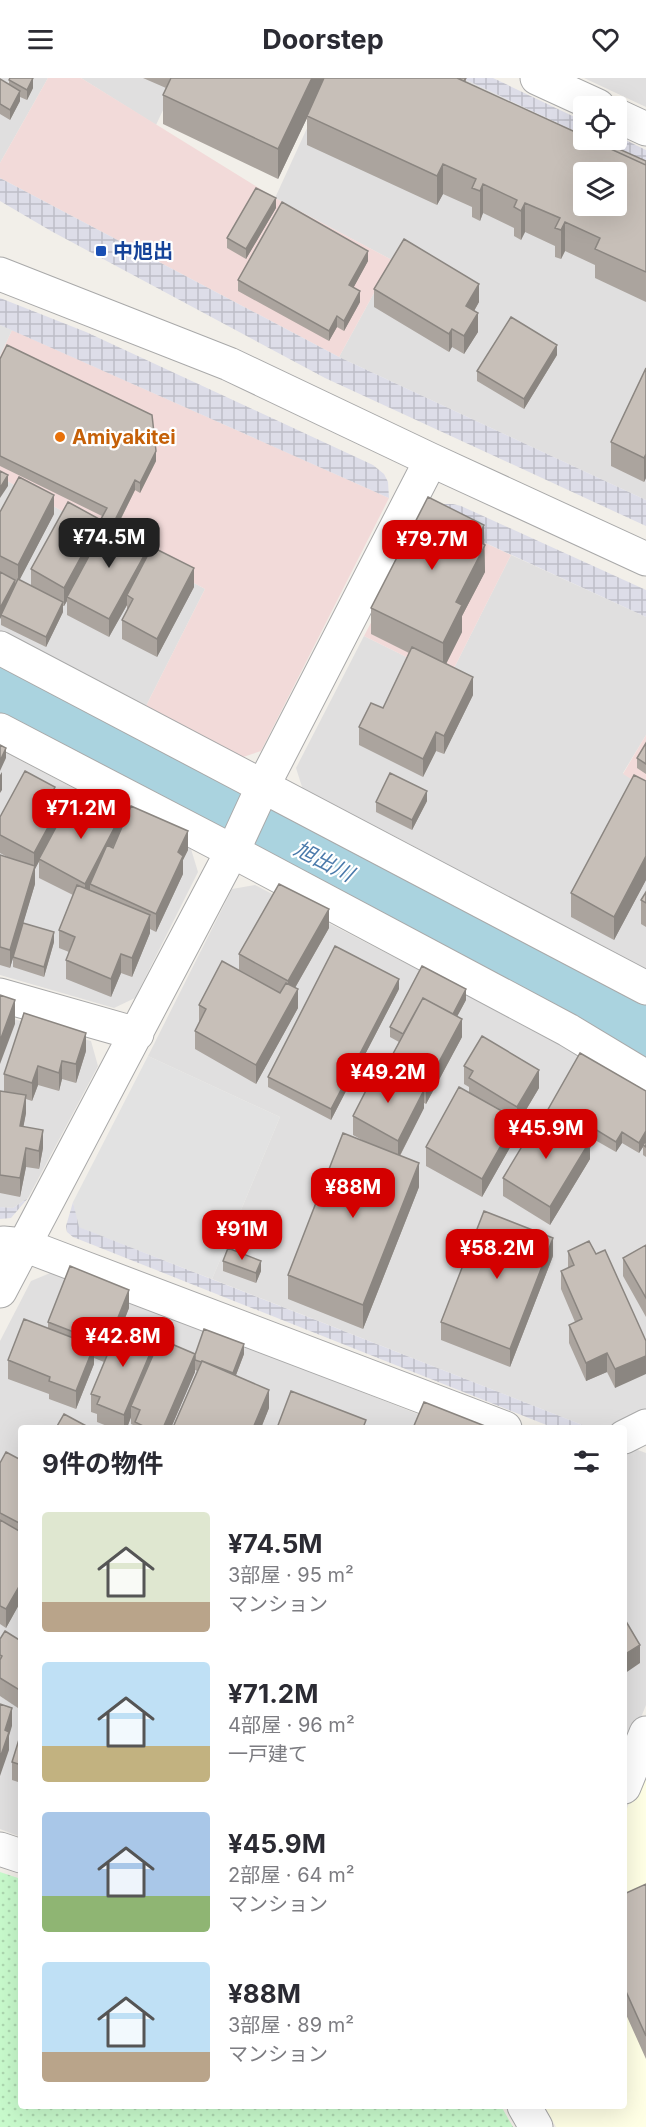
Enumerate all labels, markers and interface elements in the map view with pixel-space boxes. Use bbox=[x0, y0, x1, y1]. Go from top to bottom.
icon: menu bbox=[24, 23, 57, 56]
text: Doorstep bbox=[262, 23, 384, 56]
icon: heart bbox=[589, 23, 622, 56]
map controls bbox=[573, 96, 627, 216]
button: locate bbox=[573, 96, 627, 150]
button: layers bbox=[573, 162, 627, 216]
place label: 中旭出 bbox=[113, 239, 173, 263]
marker: 中旭出 bbox=[94, 244, 108, 258]
place label: Amiyakitei bbox=[72, 425, 176, 449]
marker: Amiyakitei bbox=[53, 430, 67, 444]
pin: ¥74.5M bbox=[60, 518, 158, 569]
pin: ¥79.7M bbox=[383, 520, 481, 571]
text: ¥74.5M bbox=[73, 525, 145, 549]
text: ¥79.7M bbox=[396, 527, 468, 551]
pin: ¥71.2M bbox=[32, 789, 130, 840]
text: ¥71.2M bbox=[46, 796, 116, 820]
water label: 旭出川 bbox=[290, 836, 360, 887]
pin: ¥49.2M bbox=[339, 1053, 437, 1104]
text: ¥49.2M bbox=[350, 1060, 426, 1084]
pin: ¥45.9M bbox=[497, 1109, 595, 1160]
text: ¥45.9M bbox=[508, 1116, 584, 1140]
pin: ¥88M bbox=[317, 1168, 389, 1219]
text: ¥88M bbox=[325, 1175, 381, 1199]
pin: ¥91M bbox=[206, 1210, 278, 1261]
text: ¥91M bbox=[216, 1217, 268, 1241]
pin: ¥58.2M bbox=[448, 1229, 546, 1280]
text: ¥58.2M bbox=[460, 1236, 534, 1260]
pin: ¥42.8M bbox=[74, 1317, 172, 1368]
text: ¥42.8M bbox=[85, 1324, 161, 1348]
icon: filters bbox=[570, 1445, 603, 1478]
text: 9件の物件 bbox=[42, 1448, 163, 1479]
text: ¥74.5M bbox=[228, 1528, 323, 1559]
icon: home bbox=[90, 1536, 162, 1608]
text: 3部屋 · 95 m² bbox=[228, 1563, 354, 1587]
text: マンション bbox=[228, 1592, 328, 1616]
text: ¥71.2M bbox=[228, 1678, 318, 1709]
icon: home bbox=[90, 1686, 162, 1758]
text: 4部屋 · 96 m² bbox=[228, 1713, 355, 1737]
text: 一戸建て bbox=[228, 1742, 308, 1766]
text: ¥45.9M bbox=[228, 1828, 326, 1859]
icon: home bbox=[90, 1836, 162, 1908]
text: 2部屋 · 64 m² bbox=[228, 1863, 355, 1887]
text: マンション bbox=[228, 1892, 328, 1916]
text: ¥88M bbox=[228, 1978, 301, 2009]
icon: home bbox=[90, 1986, 162, 2058]
text: 3部屋 · 89 m² bbox=[228, 2013, 354, 2037]
text: マンション bbox=[228, 2042, 328, 2066]

